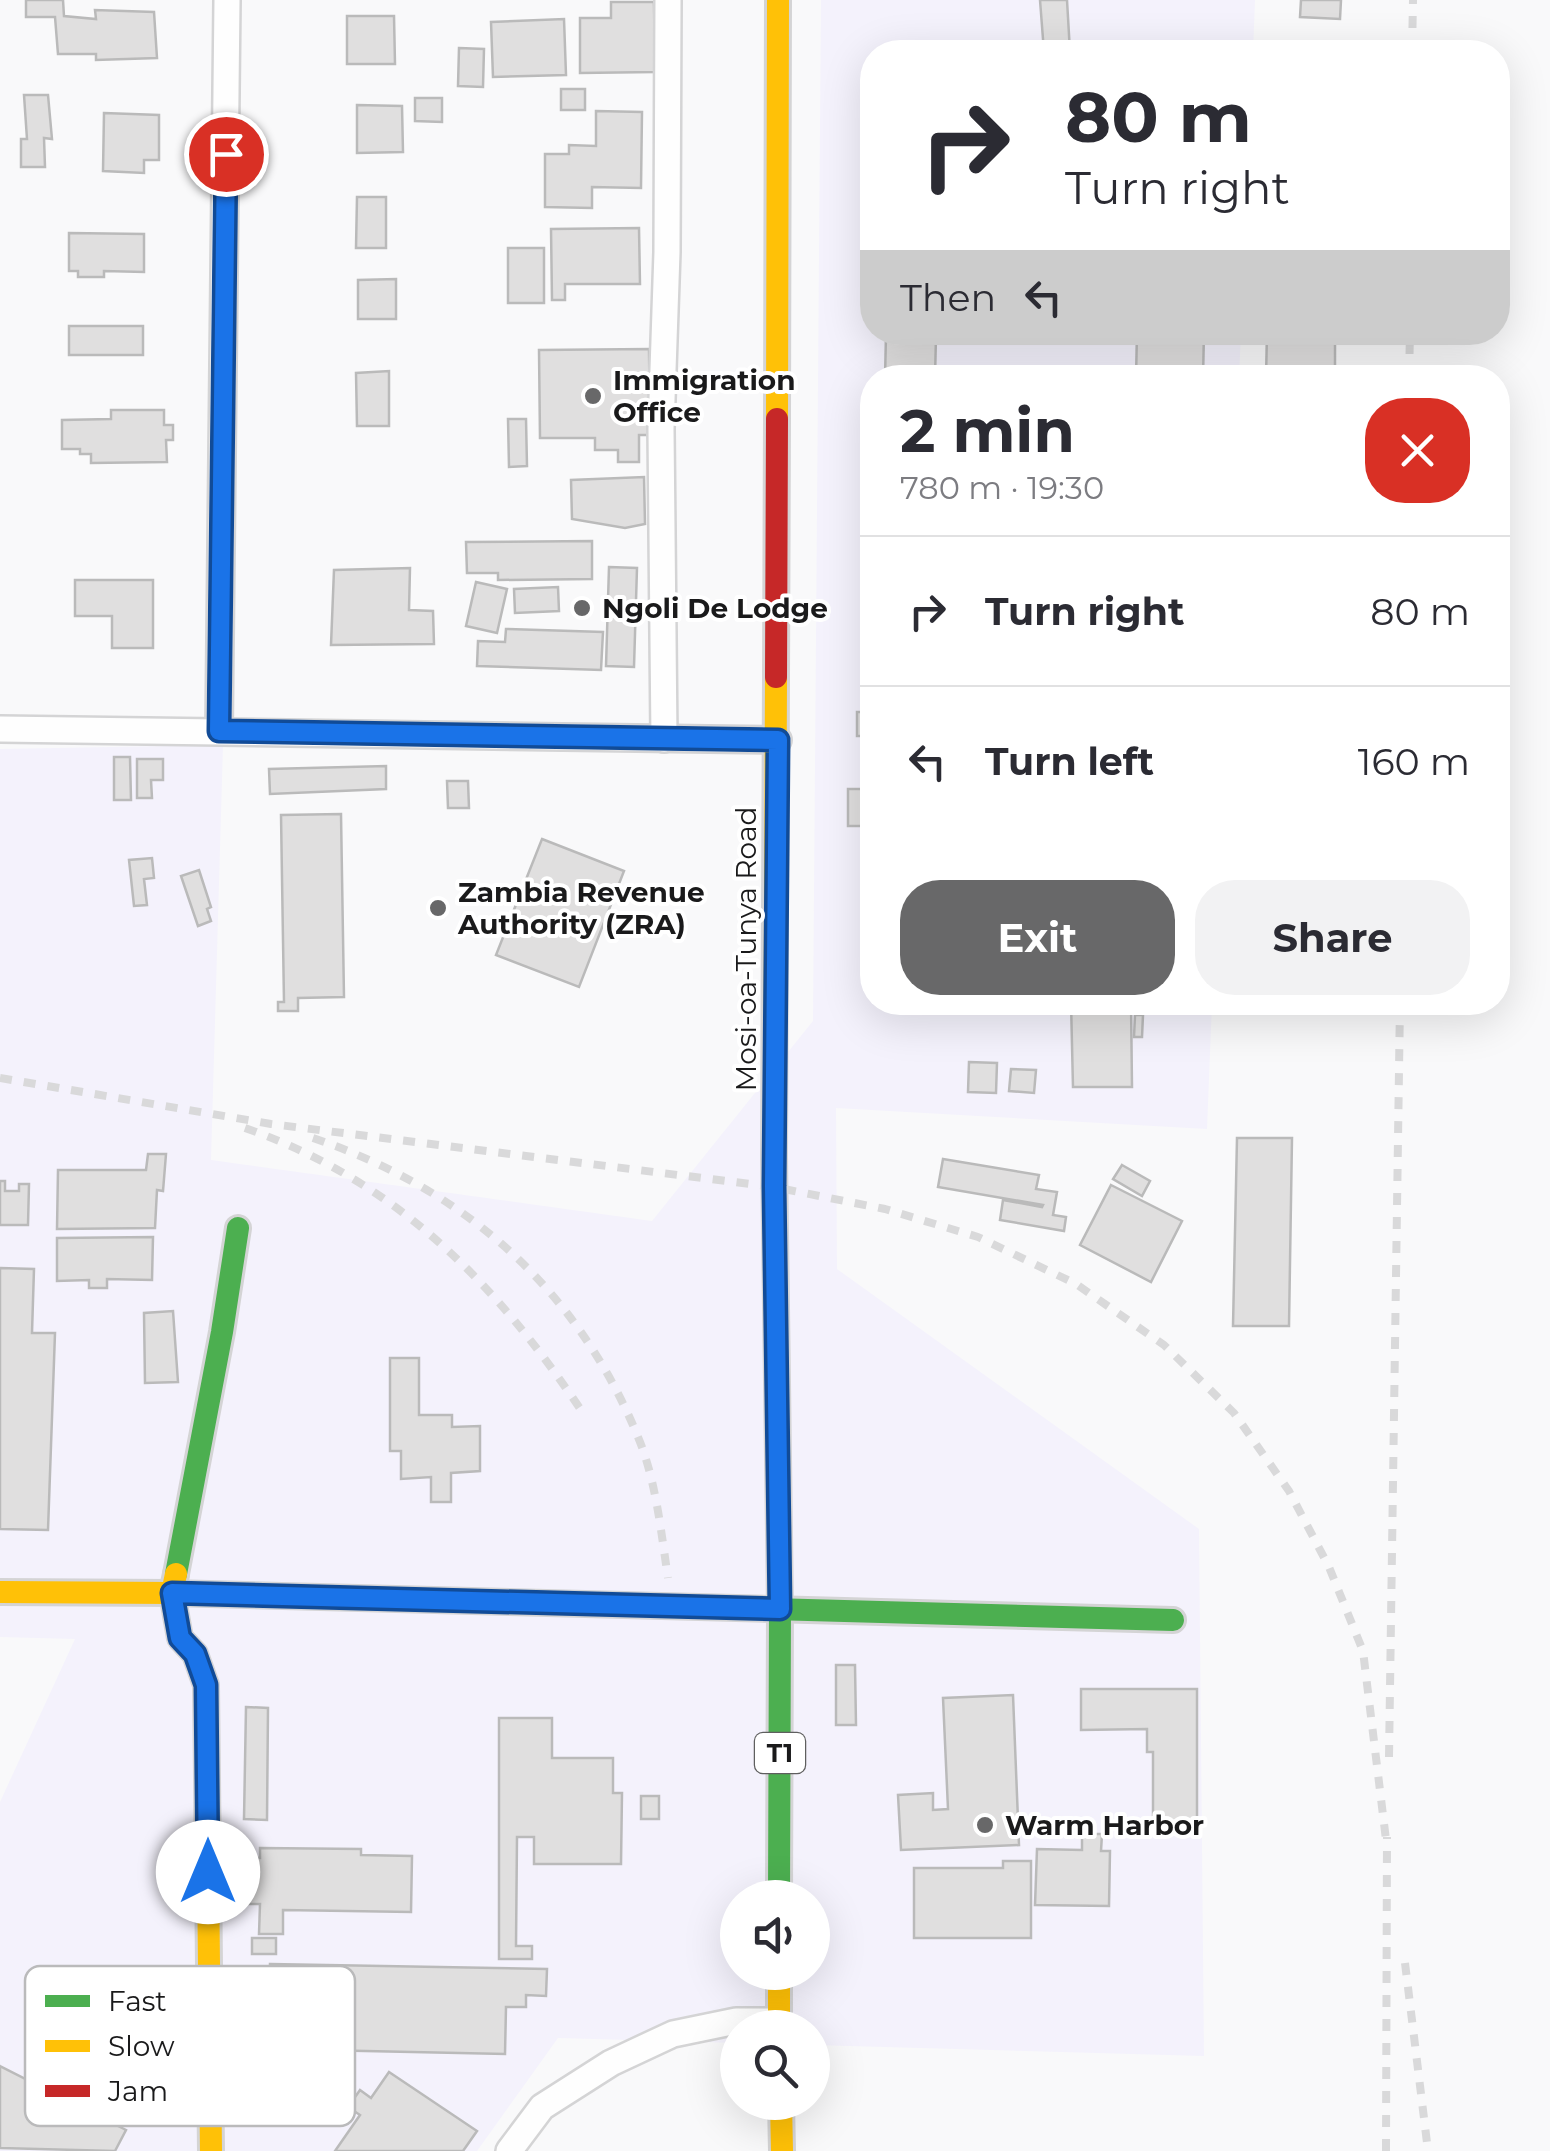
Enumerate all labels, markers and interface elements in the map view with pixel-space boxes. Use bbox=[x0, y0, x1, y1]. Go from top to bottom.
text: 80 m bbox=[1065, 74, 1252, 160]
icon: right bbox=[900, 80, 1030, 210]
pin bbox=[184, 112, 269, 197]
icon: arrive bbox=[199, 127, 254, 182]
text: Turn right bbox=[1065, 160, 1290, 215]
icon: left bbox=[1016, 270, 1071, 325]
text: Then bbox=[900, 274, 996, 321]
place label: Immigration Office bbox=[613, 363, 796, 429]
marker: Immigration Office bbox=[582, 385, 604, 407]
text: 2 min bbox=[900, 394, 1075, 467]
button: close bbox=[1365, 398, 1470, 503]
text: 780 m · 19:30 bbox=[900, 468, 1104, 507]
icon: right bbox=[900, 584, 955, 639]
text: Turn right bbox=[985, 588, 1184, 635]
text: 80 m bbox=[1370, 588, 1470, 635]
place label: Ngoli De Lodge bbox=[602, 591, 828, 625]
marker: Ngoli De Lodge bbox=[571, 597, 593, 619]
icon: left bbox=[900, 734, 955, 789]
text: Turn left bbox=[985, 738, 1154, 785]
text: 160 m bbox=[1358, 738, 1470, 785]
street label: Mosi-oa-Tunya Road bbox=[729, 807, 763, 1091]
place label: Zambia Revenue Authority (ZRA) bbox=[457, 875, 705, 941]
button: Exit bbox=[900, 880, 1175, 995]
button: Share bbox=[1195, 880, 1470, 995]
marker: Zambia Revenue Authority (ZRA) bbox=[427, 897, 449, 919]
road number: T1 bbox=[755, 1733, 805, 1773]
place label: Warm Harbor bbox=[1005, 1808, 1204, 1842]
marker: Warm Harbor bbox=[974, 1814, 996, 1836]
position arrow bbox=[156, 1820, 260, 1924]
map controls bbox=[720, 1880, 830, 2120]
button: sound bbox=[720, 1880, 830, 1990]
legend bbox=[25, 1966, 355, 2126]
text: Fast bbox=[108, 1984, 167, 2018]
button: search bbox=[720, 2010, 830, 2120]
text: Slow bbox=[108, 2029, 175, 2063]
text: Jam bbox=[107, 2074, 168, 2108]

